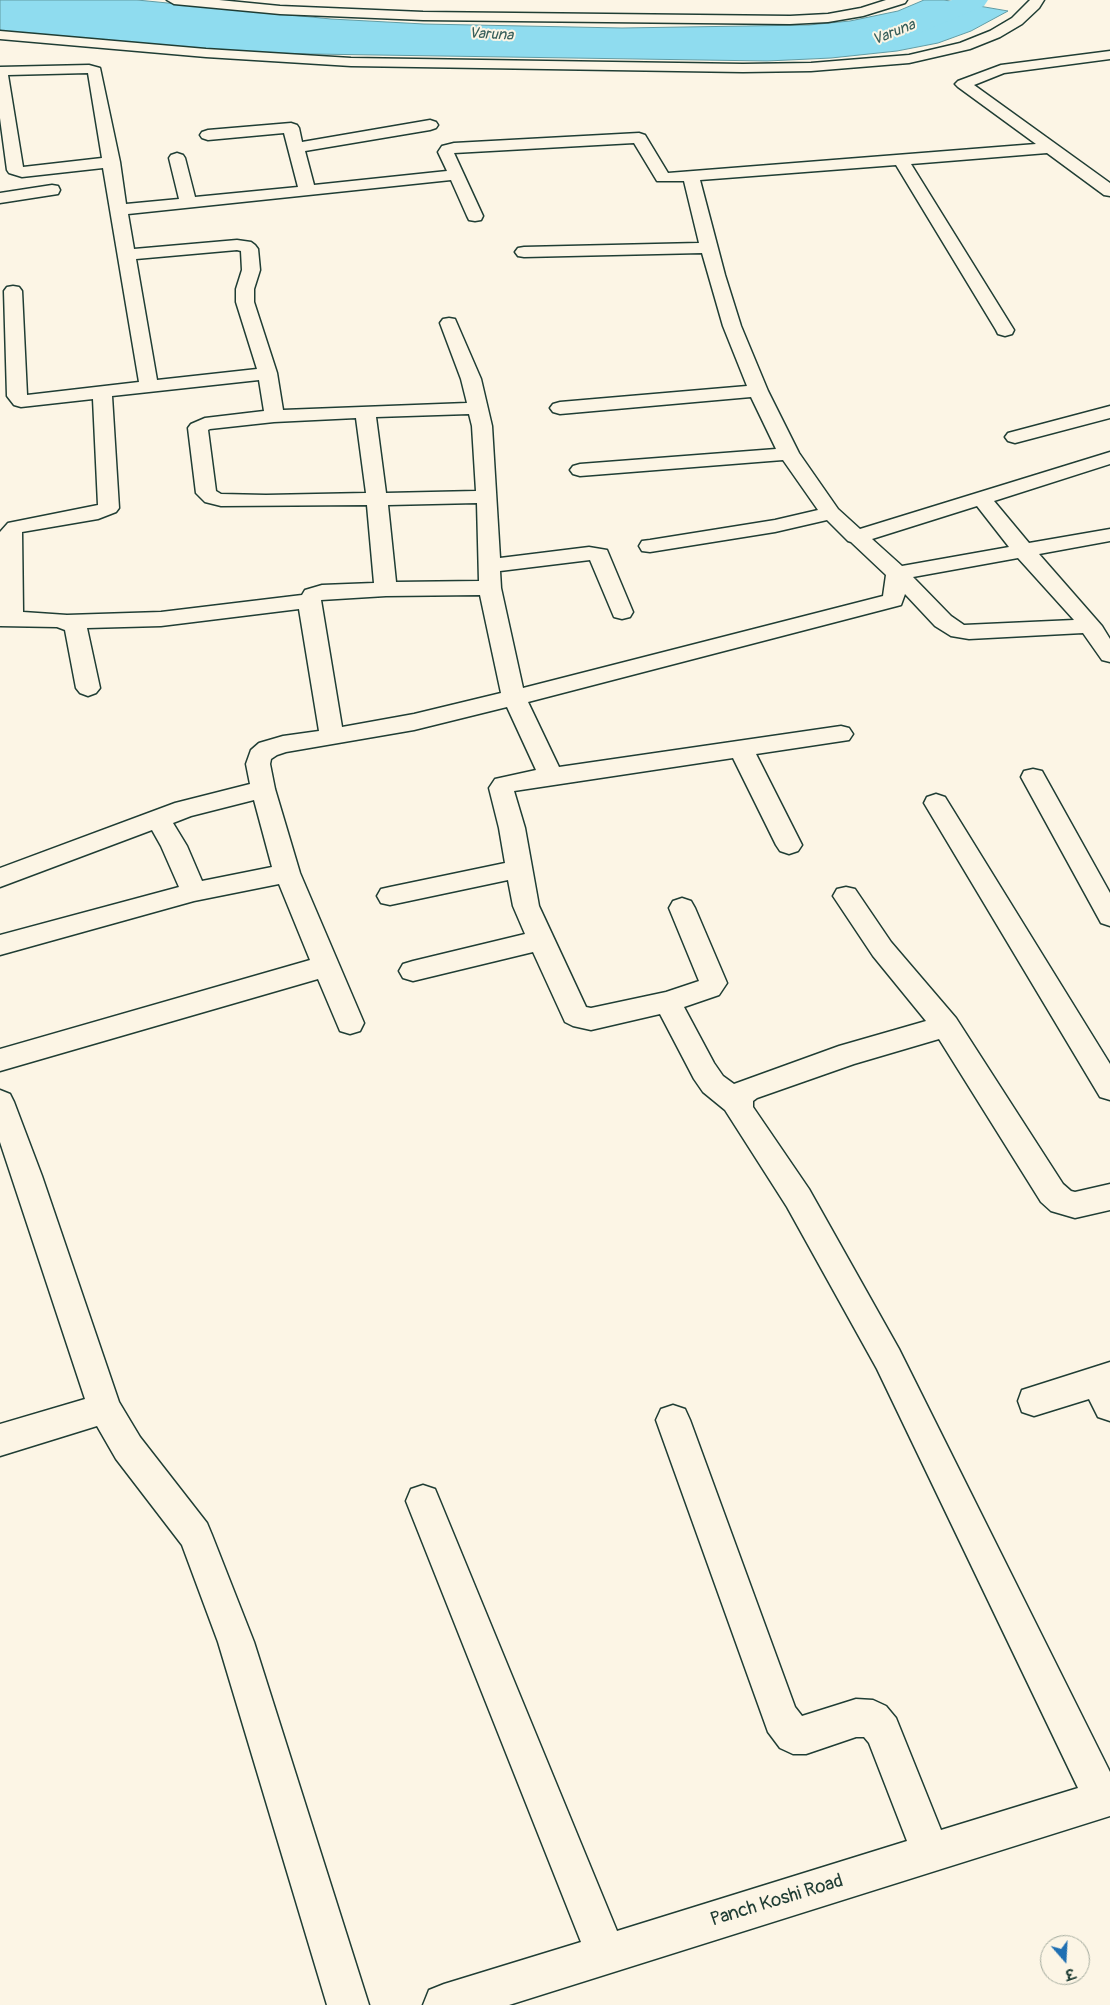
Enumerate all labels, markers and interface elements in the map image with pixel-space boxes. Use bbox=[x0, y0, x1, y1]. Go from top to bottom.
water label: Varuna bbox=[870, 16, 918, 50]
water label: Varuna bbox=[468, 25, 514, 45]
street label: Panch Koshi Road bbox=[708, 1870, 846, 1932]
north arrow bbox=[1040, 1935, 1090, 1985]
text: उ bbox=[1063, 1964, 1077, 1983]

